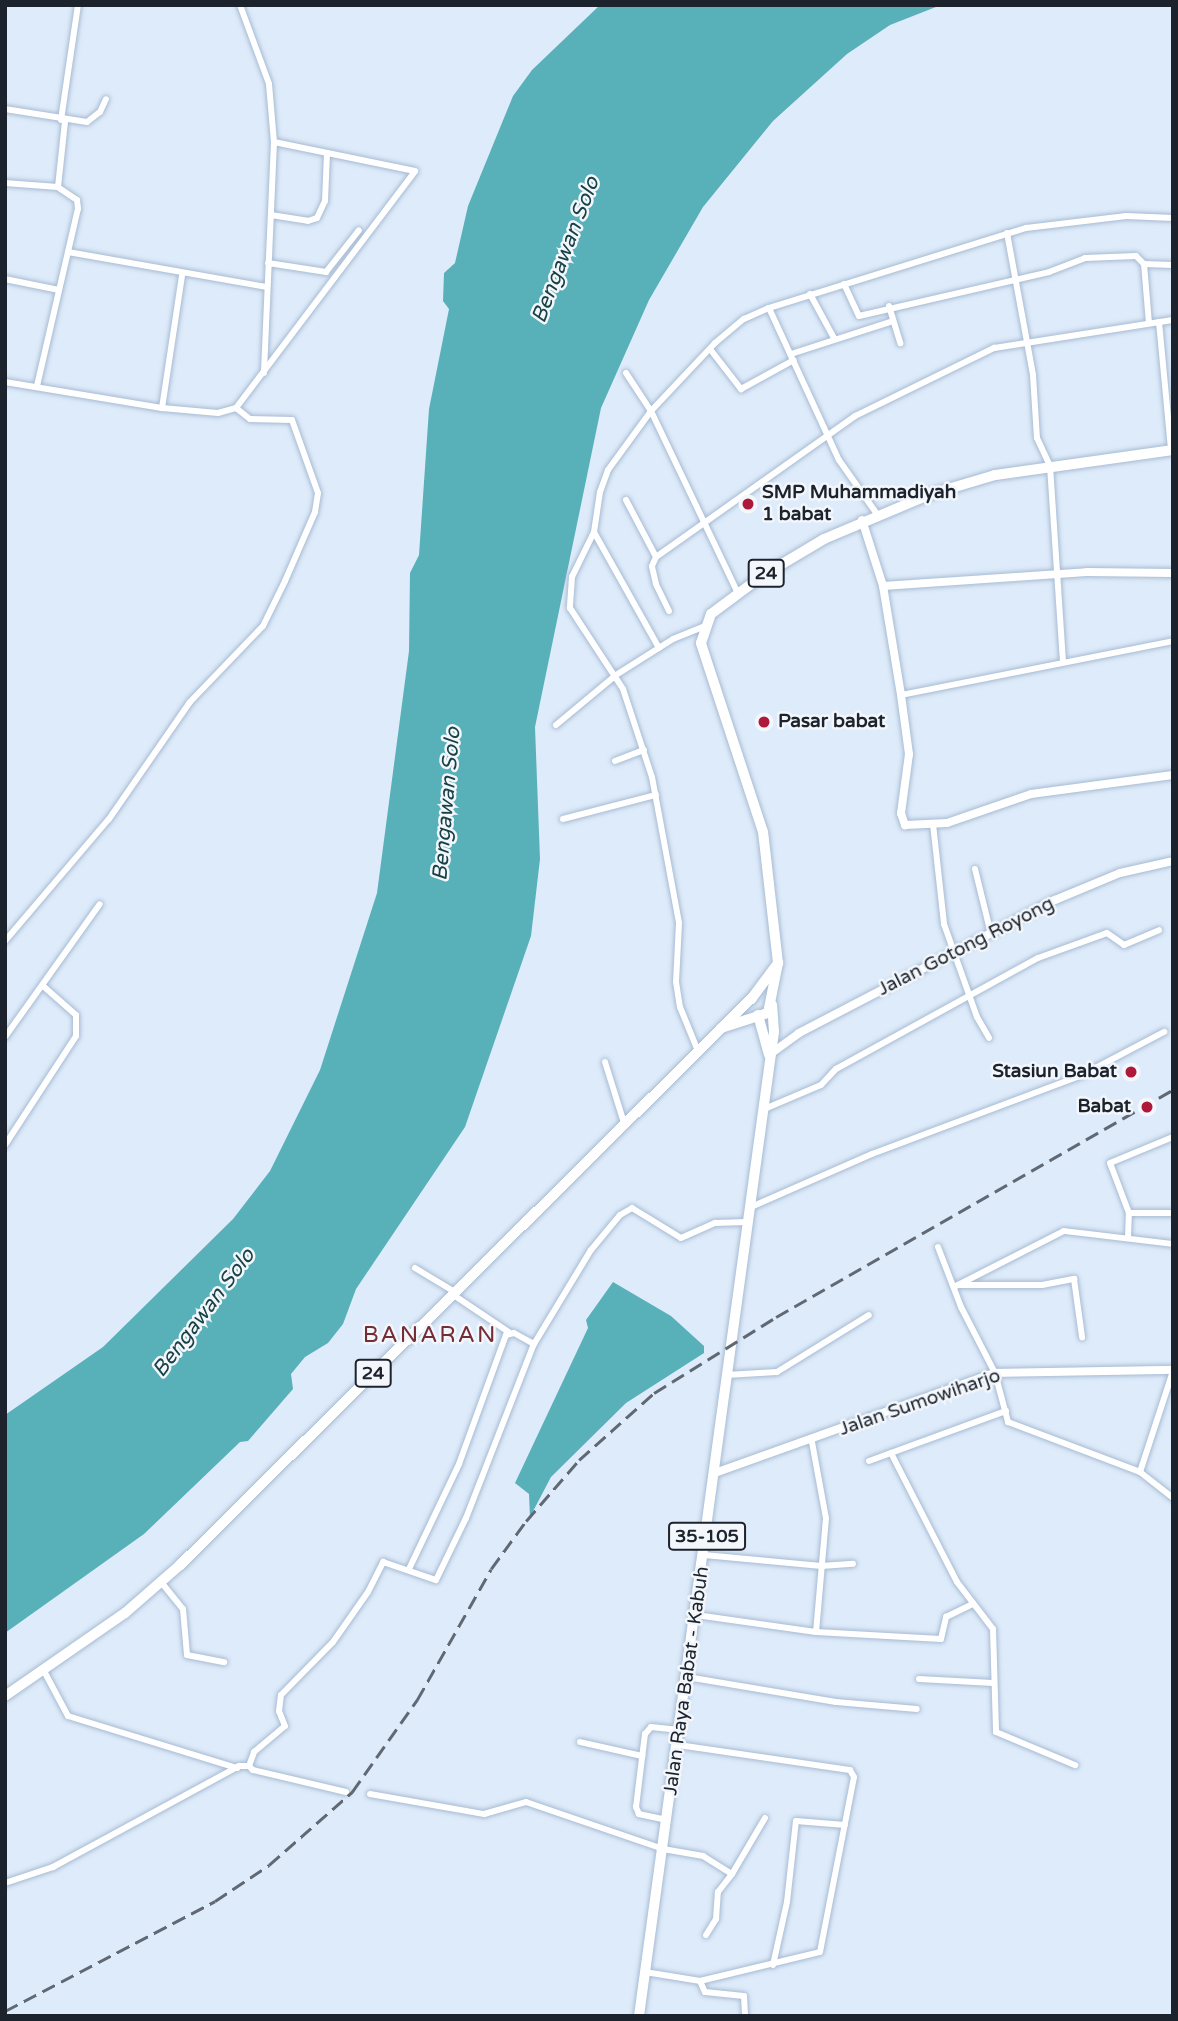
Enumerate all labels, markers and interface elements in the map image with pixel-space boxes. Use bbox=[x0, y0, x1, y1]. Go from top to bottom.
water label: Bengawan Solo bbox=[527, 173, 605, 327]
place label: SMP Muhammadiyah 1 babat bbox=[762, 482, 956, 526]
marker: SMP Muhammadiyah 1 babat bbox=[740, 496, 756, 512]
road number: 24 bbox=[747, 558, 785, 588]
place label: Pasar babat bbox=[778, 711, 885, 733]
marker: Pasar babat bbox=[756, 714, 772, 730]
water label: Bengawan Solo bbox=[428, 726, 466, 882]
street label: Jalan Gotong Royong bbox=[874, 893, 1058, 1001]
place label: Stasiun Babat bbox=[992, 1061, 1117, 1083]
marker: Stasiun Babat bbox=[1123, 1064, 1139, 1080]
place label: Babat bbox=[1077, 1096, 1131, 1118]
marker: Babat bbox=[1137, 1097, 1157, 1117]
water label: Bengawan Solo bbox=[148, 1244, 260, 1382]
district label: BANARAN bbox=[364, 1321, 496, 1349]
road number: 24 bbox=[354, 1358, 392, 1388]
street label: Jalan Sumowiharjo bbox=[836, 1365, 1004, 1441]
road number: 35-105 bbox=[667, 1521, 747, 1550]
street label: Jalan Raya Babat - Kabuh bbox=[660, 1565, 714, 1797]

